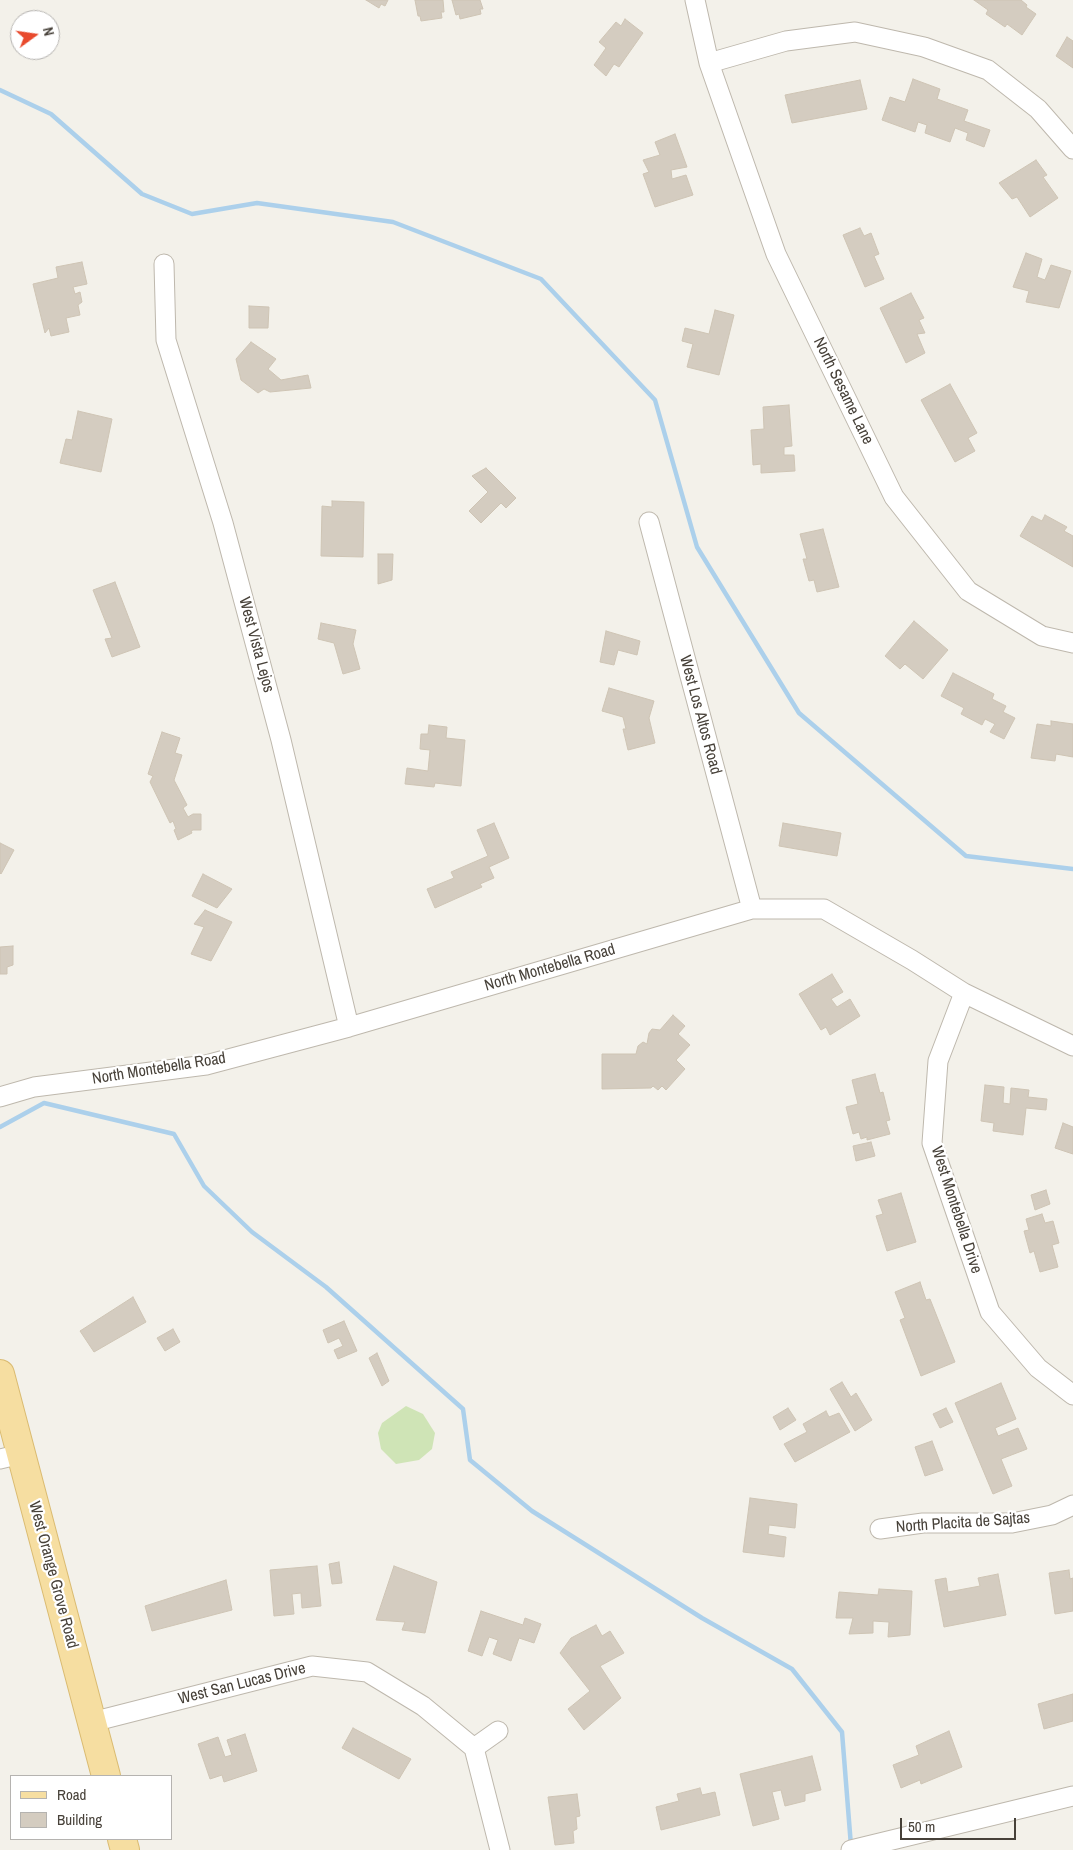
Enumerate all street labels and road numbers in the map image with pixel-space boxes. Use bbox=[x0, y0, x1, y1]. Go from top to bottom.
street label: North Sesame Lane bbox=[809, 334, 877, 448]
street label: West Vista Lejos bbox=[234, 595, 278, 695]
street label: West Los Altos Road bbox=[675, 653, 725, 777]
street label: North Montebella Road bbox=[483, 940, 617, 996]
street label: North Montebella Road bbox=[91, 1049, 227, 1089]
street label: West Montebella Drive bbox=[926, 1144, 986, 1276]
street label: West Orange Grove Road bbox=[24, 1499, 82, 1651]
street label: North Placita de Sajtas bbox=[895, 1509, 1031, 1537]
street label: West San Lucas Drive bbox=[176, 1659, 308, 1709]

